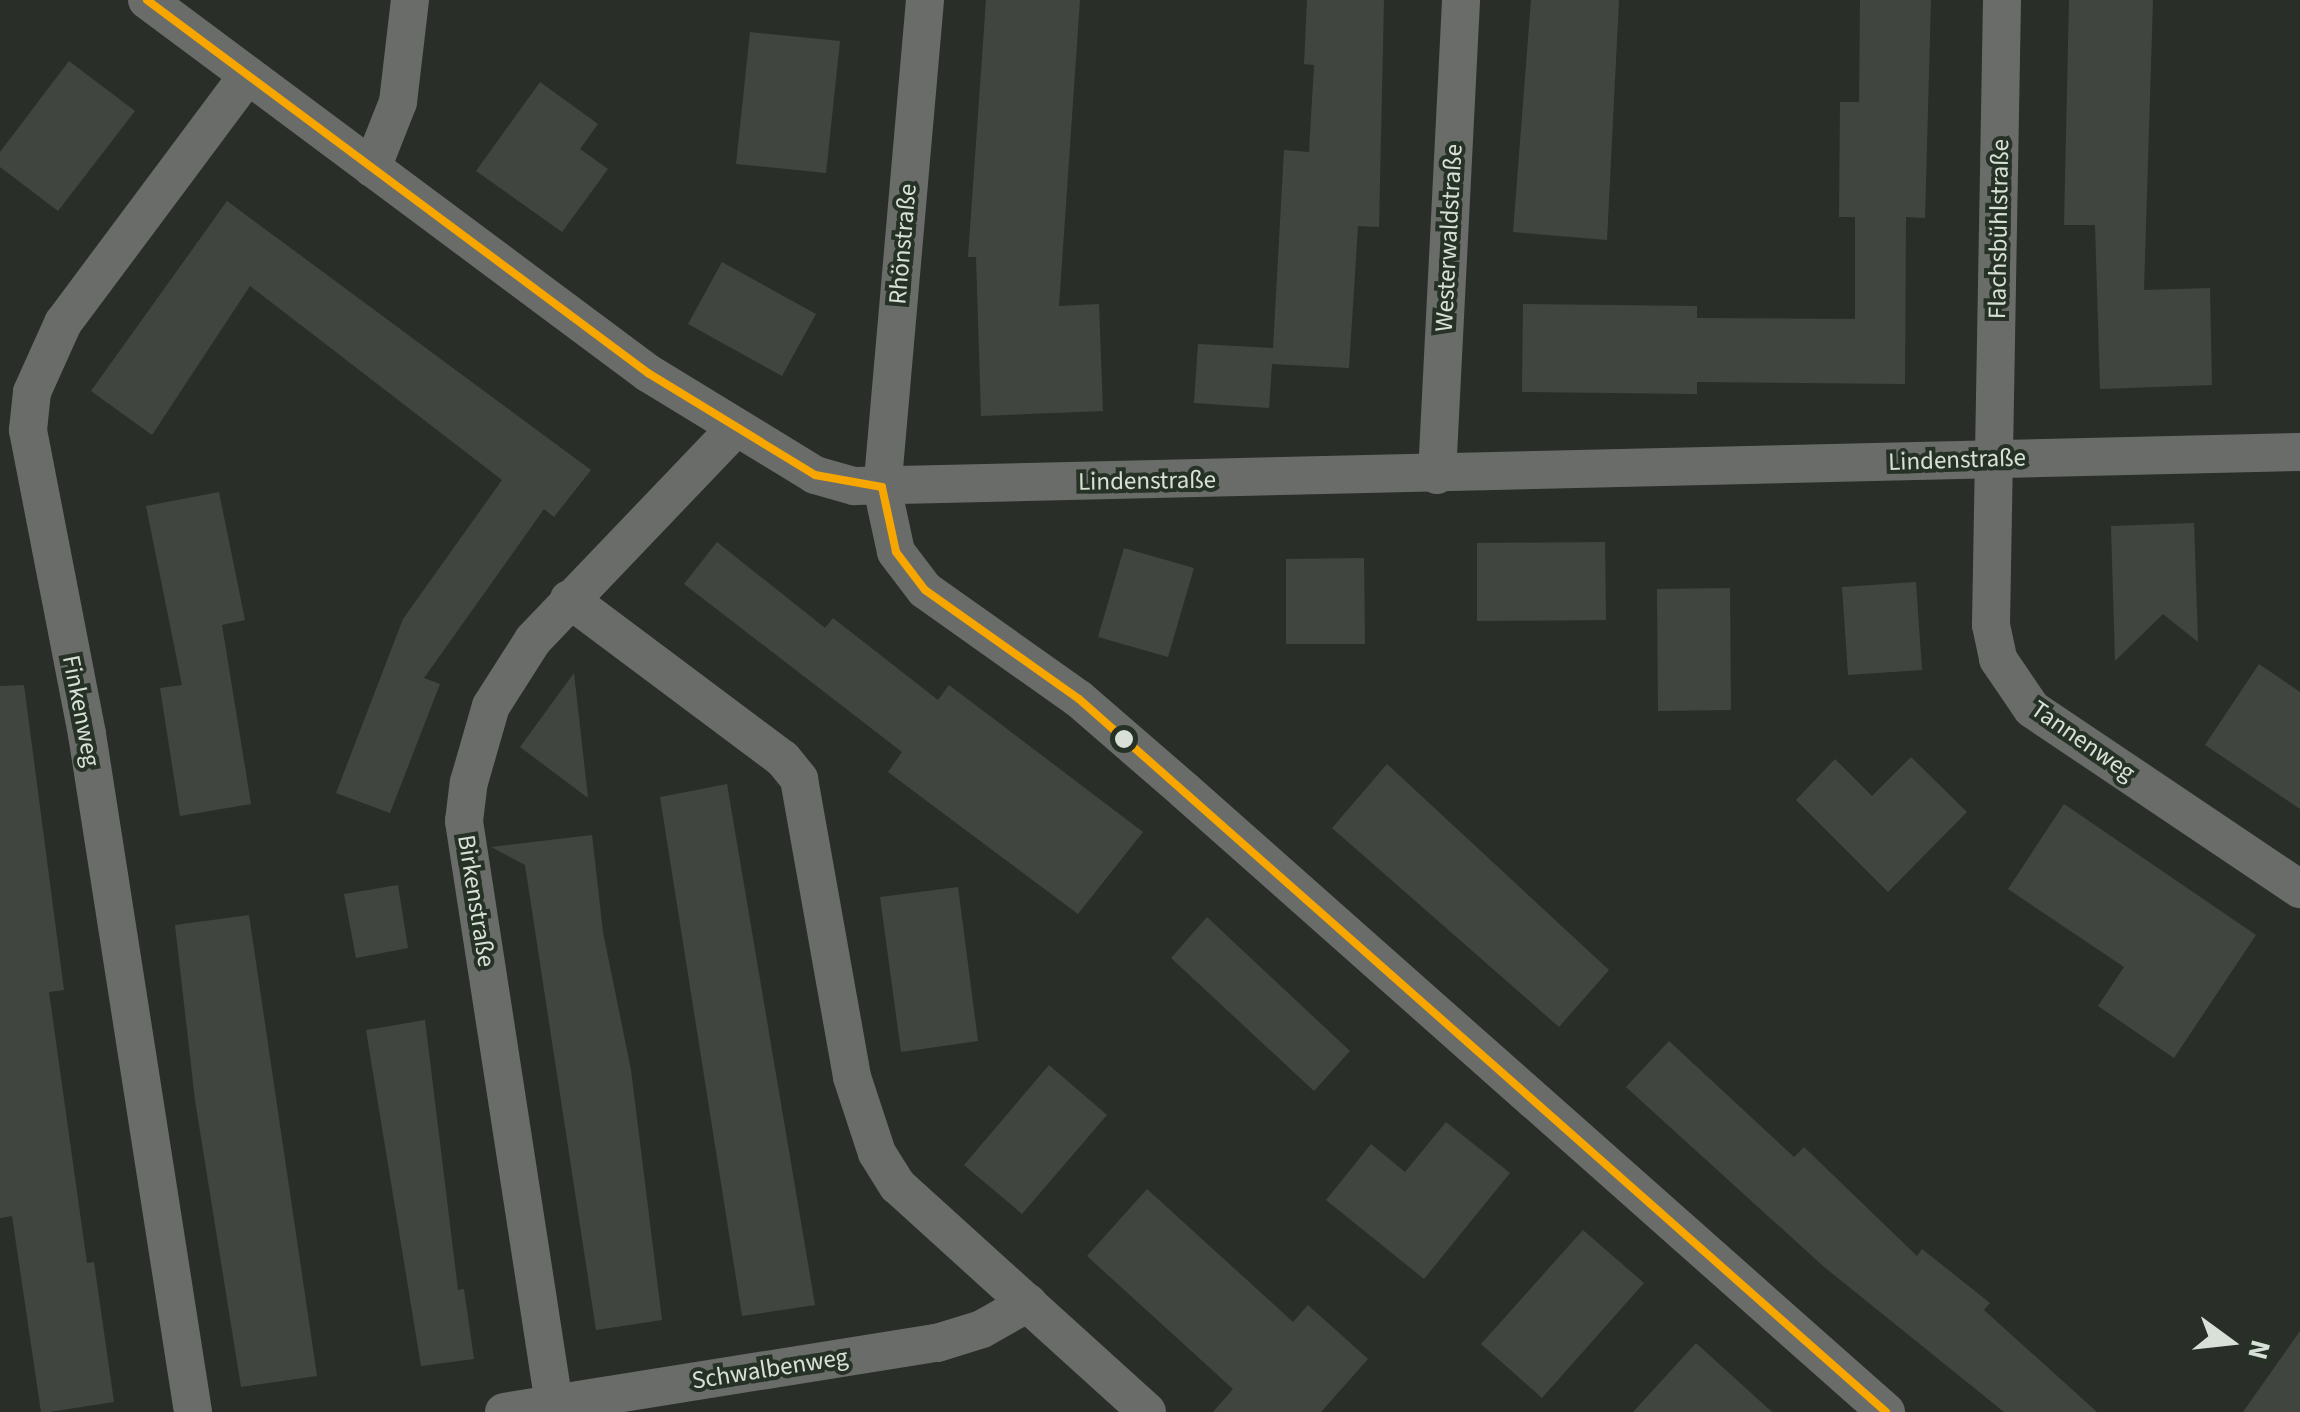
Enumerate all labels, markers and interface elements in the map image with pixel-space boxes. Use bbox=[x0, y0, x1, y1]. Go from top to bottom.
street label: Flachsbühlstraße bbox=[1982, 139, 2016, 319]
street label: Westerwaldstraße bbox=[1429, 143, 1469, 333]
street label: Rhönstraße bbox=[883, 182, 923, 306]
street label: Lindenstraße bbox=[1888, 443, 2026, 477]
street label: Lindenstraße bbox=[1078, 465, 1216, 497]
street label: Finkenweg bbox=[56, 653, 106, 769]
street label: Tannenweg bbox=[2025, 694, 2141, 788]
unlabelled marker bbox=[1114, 729, 1134, 749]
street label: Birkenstraße bbox=[451, 833, 501, 969]
north arrow bbox=[2180, 1292, 2280, 1392]
text: N bbox=[2237, 1336, 2281, 1364]
street label: Schwalbenweg bbox=[690, 1342, 850, 1396]

